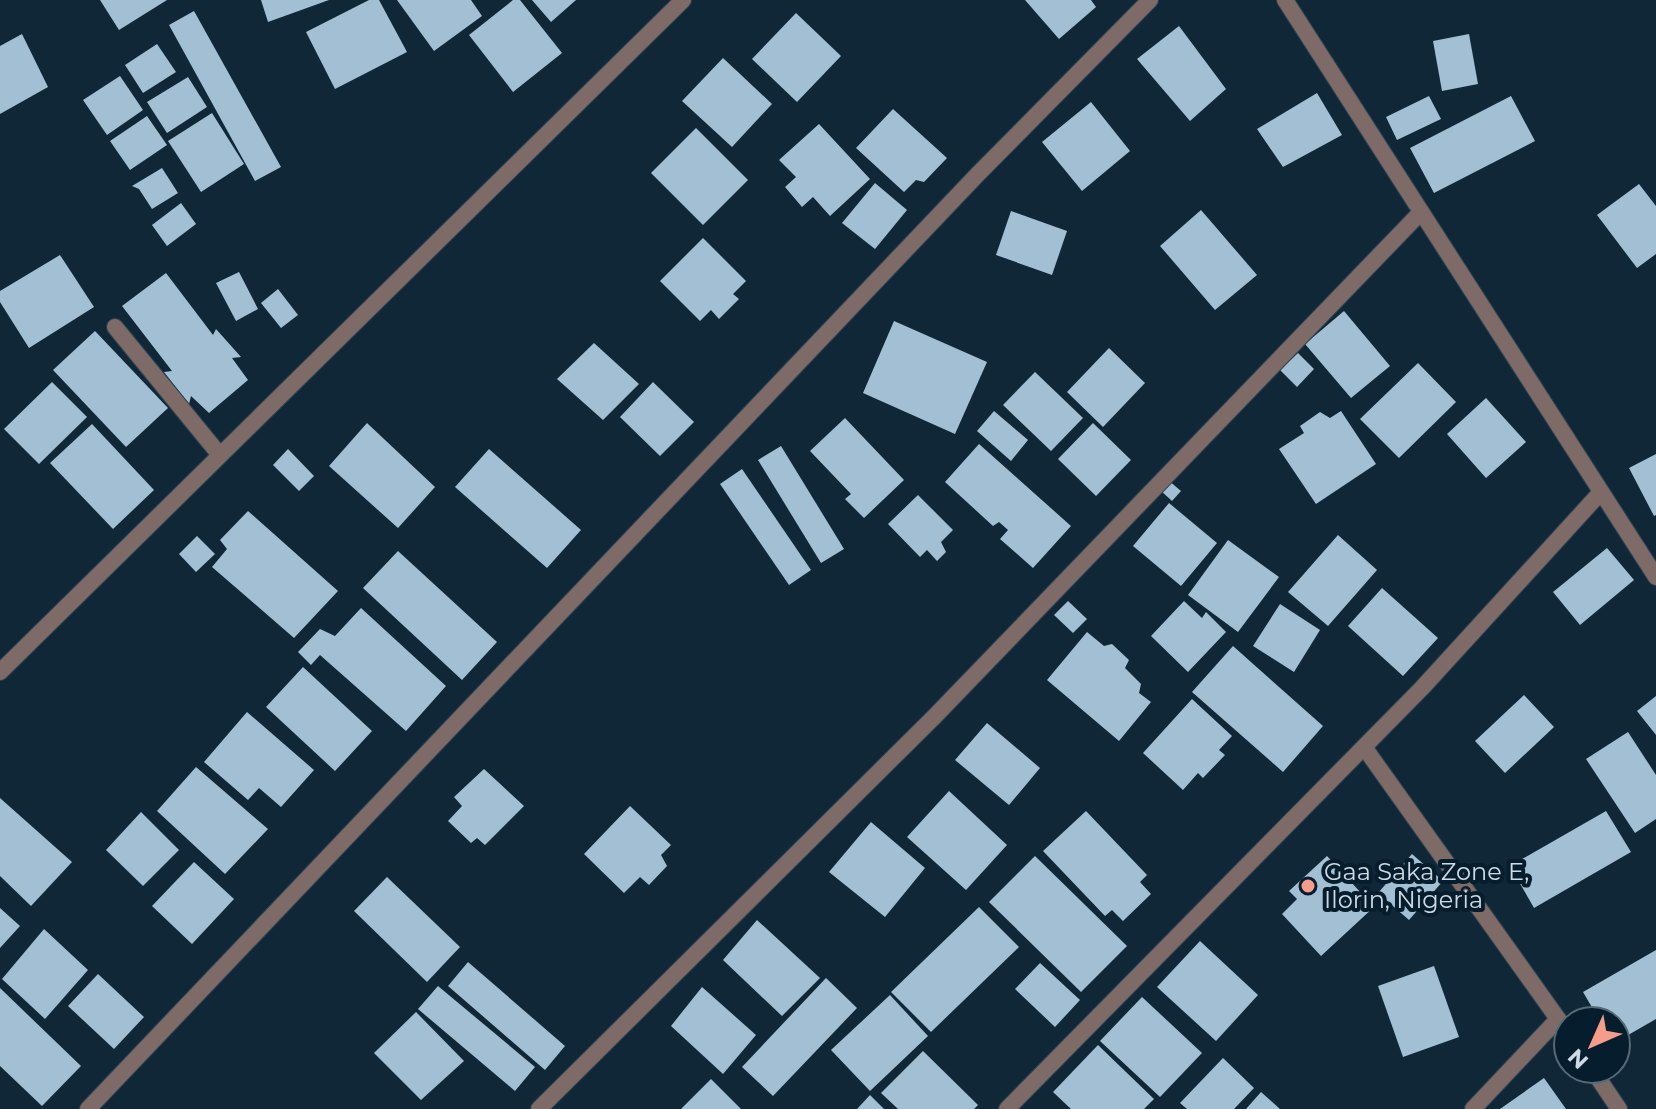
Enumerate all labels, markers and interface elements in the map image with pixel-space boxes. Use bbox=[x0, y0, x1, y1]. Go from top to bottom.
place label: Gaa Saka Zone E, Ilorin, Nigeria bbox=[1324, 857, 1529, 914]
marker: Gaa Saka Zone E, Ilorin, Nigeria bbox=[1299, 877, 1317, 895]
north arrow bbox=[1552, 1005, 1632, 1085]
text: N bbox=[1562, 1043, 1594, 1075]

